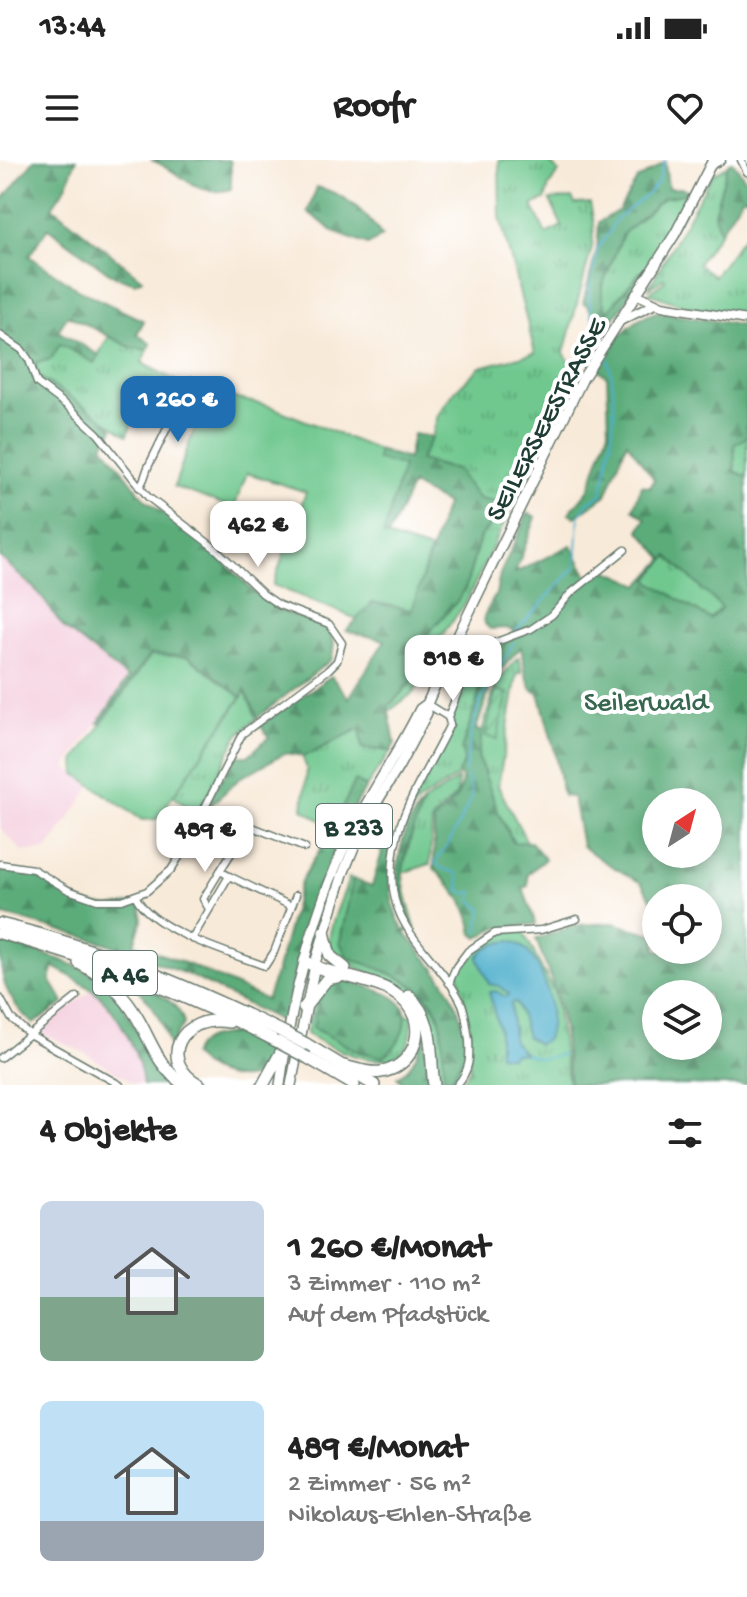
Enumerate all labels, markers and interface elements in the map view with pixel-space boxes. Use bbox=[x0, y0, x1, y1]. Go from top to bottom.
text: 13:44 bbox=[40, 11, 106, 46]
icon: menu bbox=[40, 86, 84, 130]
icon: heart bbox=[663, 86, 707, 130]
text: Roofr bbox=[334, 87, 414, 130]
street label: SEILERSEESTRASSE bbox=[480, 311, 616, 528]
pin: 1 260 € bbox=[104, 376, 252, 444]
text: 1 260 € bbox=[139, 386, 217, 417]
pin: 462 € bbox=[202, 501, 314, 569]
text: 462 € bbox=[228, 511, 288, 542]
pin: 818 € bbox=[397, 635, 509, 703]
text: 818 € bbox=[423, 645, 483, 676]
park label: Seilerwald bbox=[584, 688, 711, 721]
north arrow bbox=[642, 788, 722, 868]
map controls bbox=[642, 788, 722, 1060]
road number: B 233 bbox=[316, 804, 392, 848]
pin: 489 € bbox=[149, 806, 261, 874]
text: 489 € bbox=[174, 816, 236, 847]
button: locate bbox=[642, 884, 722, 964]
road number: A 46 bbox=[93, 951, 157, 995]
button: layers bbox=[642, 980, 722, 1060]
icon: filters bbox=[663, 1111, 707, 1155]
text: 4 Objekte bbox=[40, 1113, 177, 1153]
text: 1 260 €/Monat bbox=[288, 1230, 490, 1270]
icon: home bbox=[104, 1233, 200, 1329]
text: 3 Zimmer · 110 m² bbox=[288, 1270, 481, 1301]
text: Auf dem Pfadstück bbox=[288, 1301, 488, 1332]
text: 489 €/Monat bbox=[288, 1430, 466, 1470]
icon: home bbox=[104, 1433, 200, 1529]
text: 2 Zimmer · 56 m² bbox=[288, 1470, 471, 1501]
text: Nikolaus-Ehlen-Straße bbox=[288, 1501, 531, 1532]

